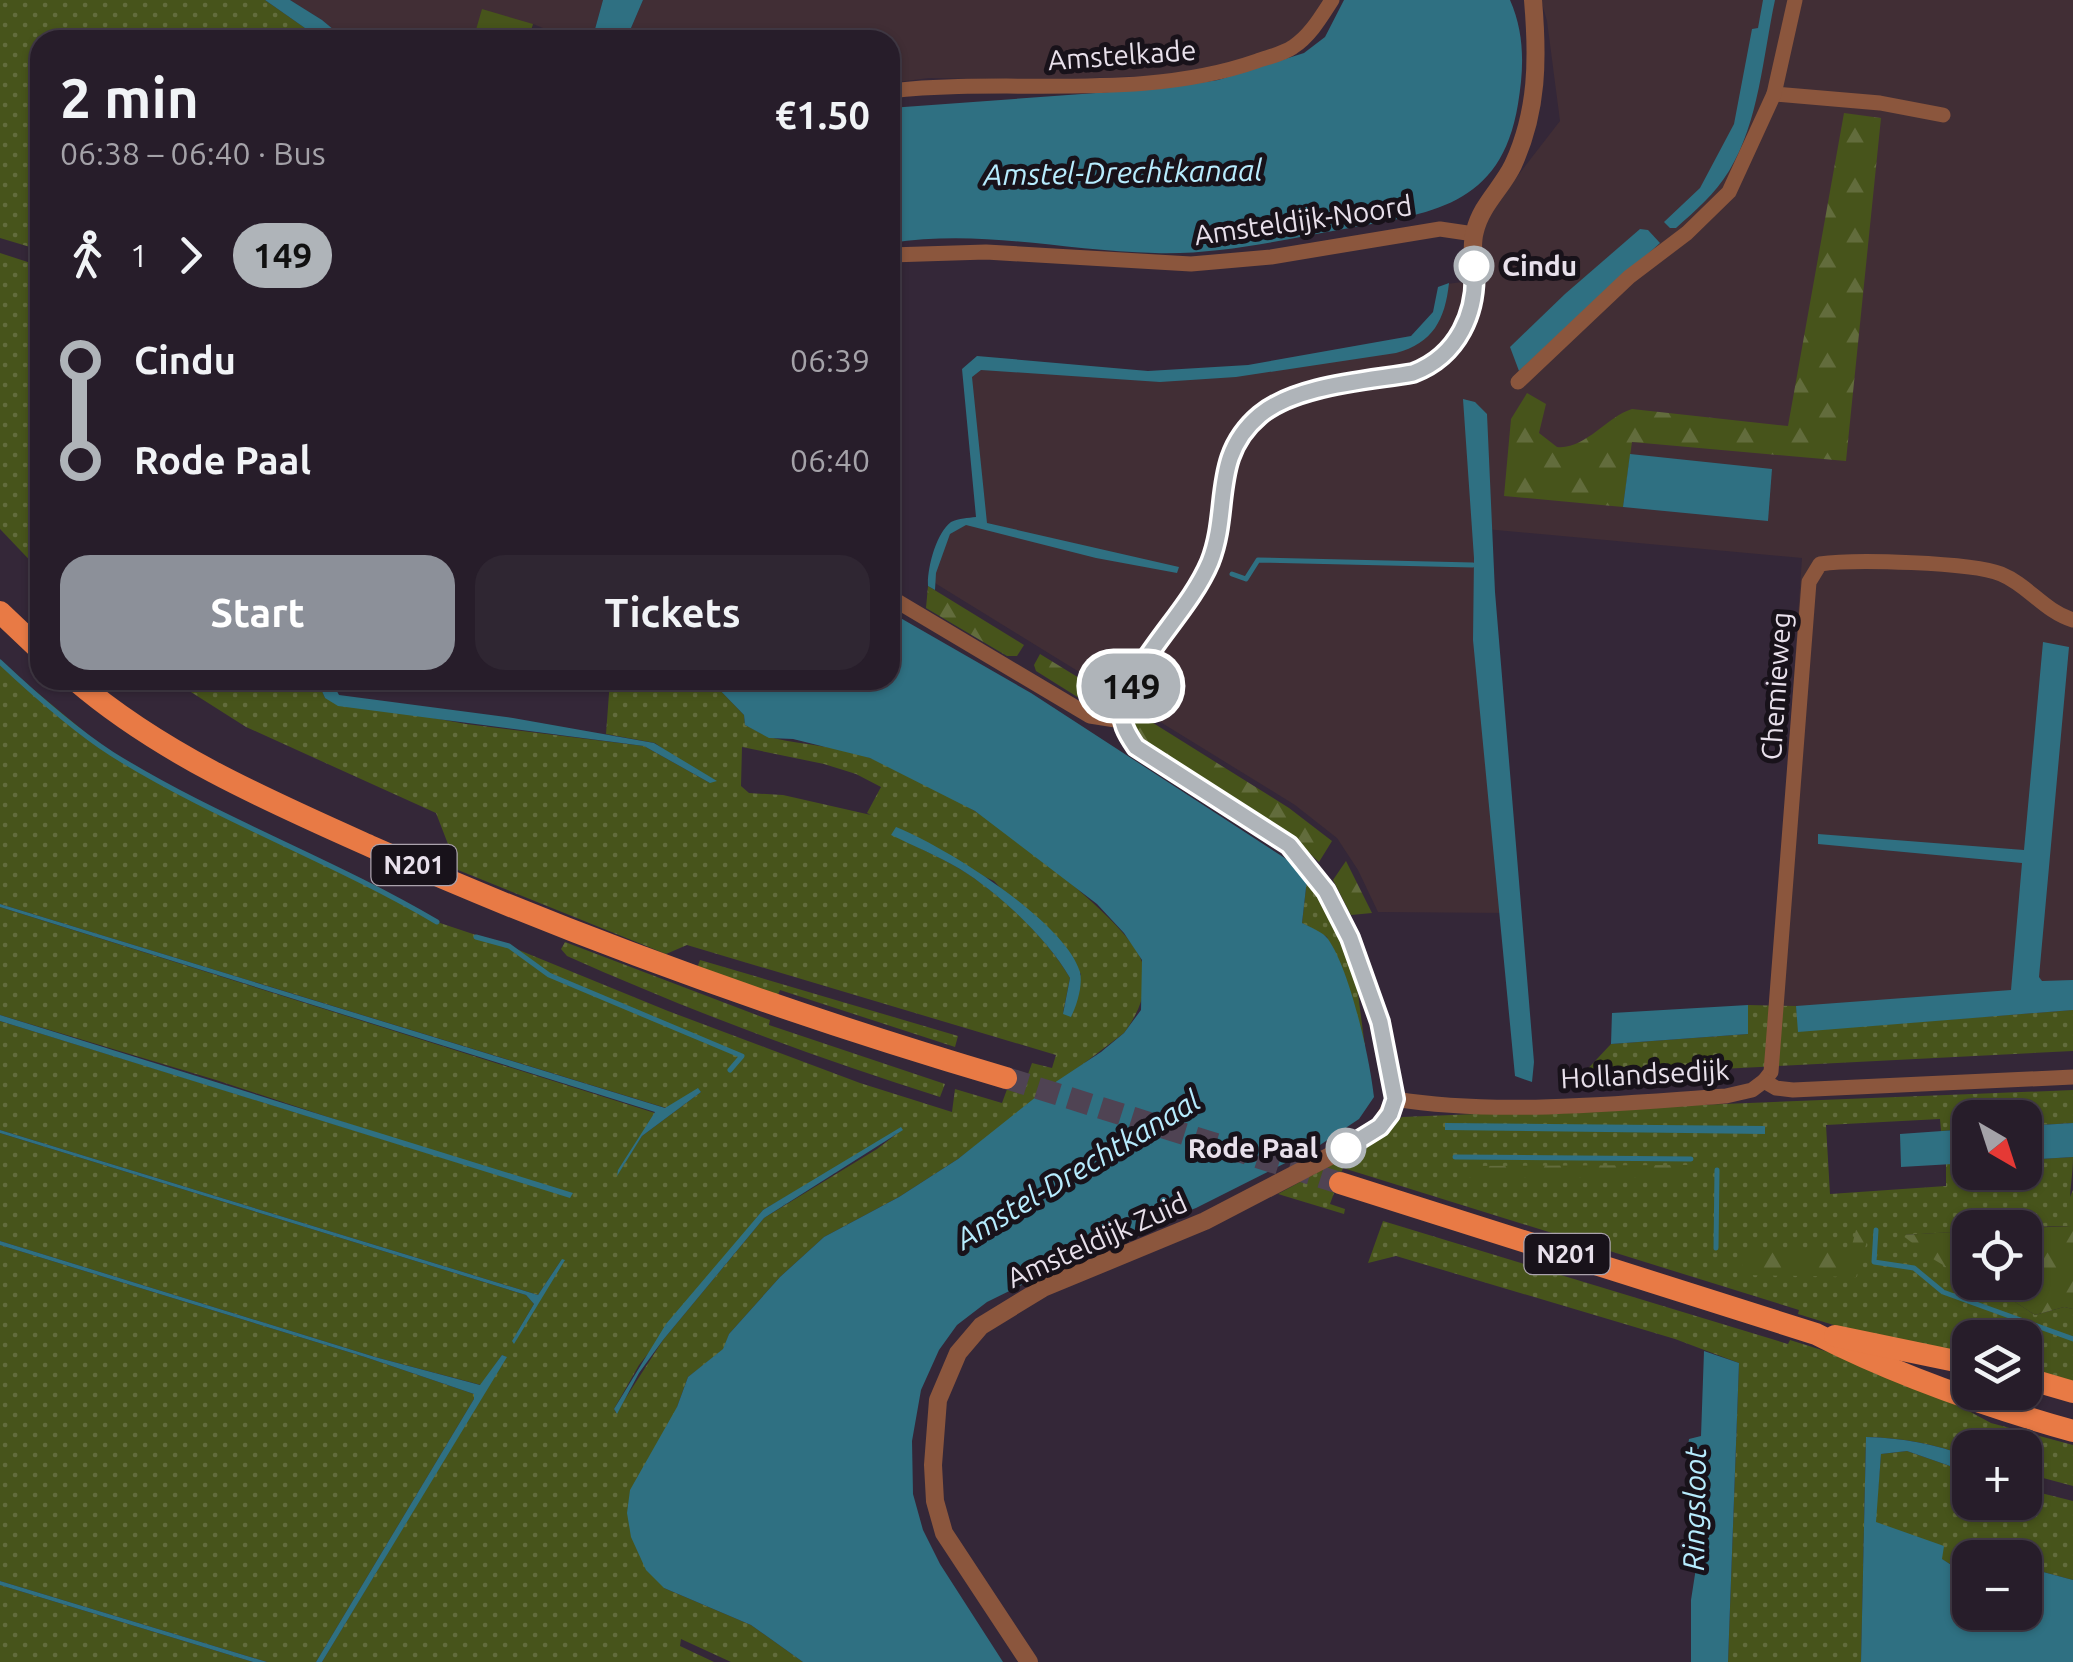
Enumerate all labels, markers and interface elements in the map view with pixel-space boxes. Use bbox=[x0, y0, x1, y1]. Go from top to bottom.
street label: Amstelkade bbox=[1047, 34, 1197, 75]
text: 2 min bbox=[60, 67, 199, 128]
text: €1.50 bbox=[775, 94, 870, 136]
text: 06:38 – 06:40 · Bus bbox=[60, 135, 326, 171]
water label: Amstel-Drechtkanaal bbox=[981, 153, 1264, 191]
street label: Amsteldijk-Noord bbox=[1192, 189, 1414, 250]
icon: walk bbox=[60, 228, 115, 283]
icon: forward bbox=[163, 228, 218, 283]
text: 149 bbox=[253, 235, 312, 275]
text: 1 bbox=[130, 237, 148, 273]
marker: Cindu bbox=[1455, 247, 1493, 285]
place label: Cindu bbox=[1502, 250, 1577, 281]
text: Cindu bbox=[134, 339, 236, 381]
text: 06:39 bbox=[790, 342, 870, 378]
text: Rode Paal bbox=[134, 439, 311, 481]
text: 06:40 bbox=[790, 442, 870, 478]
button: Start bbox=[60, 555, 455, 670]
button: Tickets bbox=[475, 555, 870, 670]
street label: Chemieweg bbox=[1755, 611, 1796, 761]
line badge: 149 bbox=[1074, 654, 1188, 718]
text: 149 bbox=[1101, 666, 1161, 706]
road number: N201 bbox=[372, 845, 456, 885]
street label: Hollandsedijk bbox=[1560, 1054, 1730, 1093]
water label: Amstel-Drechtkanaal bbox=[947, 1082, 1206, 1257]
north arrow bbox=[1952, 1100, 2042, 1190]
map controls bbox=[1952, 1100, 2042, 1630]
marker: Rode Paal bbox=[1327, 1129, 1365, 1167]
place label: Rode Paal bbox=[1188, 1132, 1318, 1163]
street label: Amsteldijk Zuid bbox=[1002, 1186, 1192, 1293]
button: locate bbox=[1952, 1210, 2042, 1300]
road number: N201 bbox=[1524, 1234, 1610, 1274]
button: layers bbox=[1952, 1320, 2042, 1410]
button: + bbox=[1952, 1430, 2042, 1520]
water label: Ringsloot bbox=[1676, 1447, 1712, 1571]
button: − bbox=[1952, 1540, 2042, 1630]

